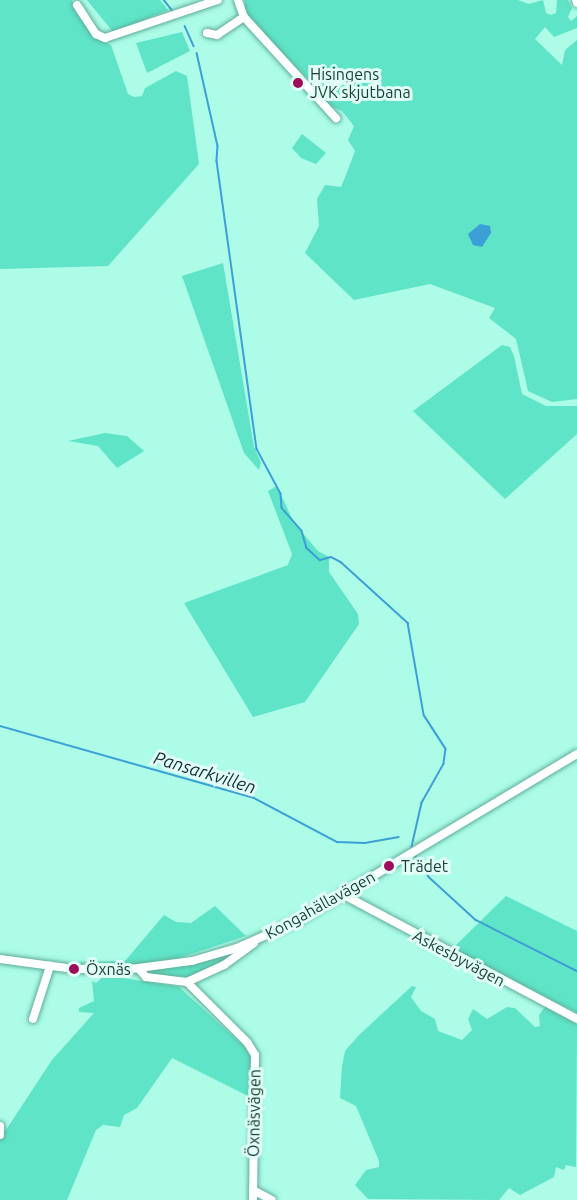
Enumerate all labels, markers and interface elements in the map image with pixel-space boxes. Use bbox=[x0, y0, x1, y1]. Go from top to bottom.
place label: Hisingens JVK skjutbana bbox=[310, 64, 411, 102]
marker: Hisingens JVK skjutbana bbox=[291, 76, 305, 90]
water label: Pansarkvillen bbox=[151, 746, 259, 798]
place label: Trädet bbox=[401, 856, 448, 876]
marker: Trädet bbox=[382, 859, 396, 873]
street label: Kongahällavägen bbox=[262, 867, 378, 943]
street label: Askesbyvägen bbox=[410, 926, 508, 990]
place label: Öxnäs bbox=[86, 959, 131, 979]
marker: Öxnäs bbox=[67, 962, 81, 976]
street label: Öxnäsvägen bbox=[244, 1069, 264, 1157]

